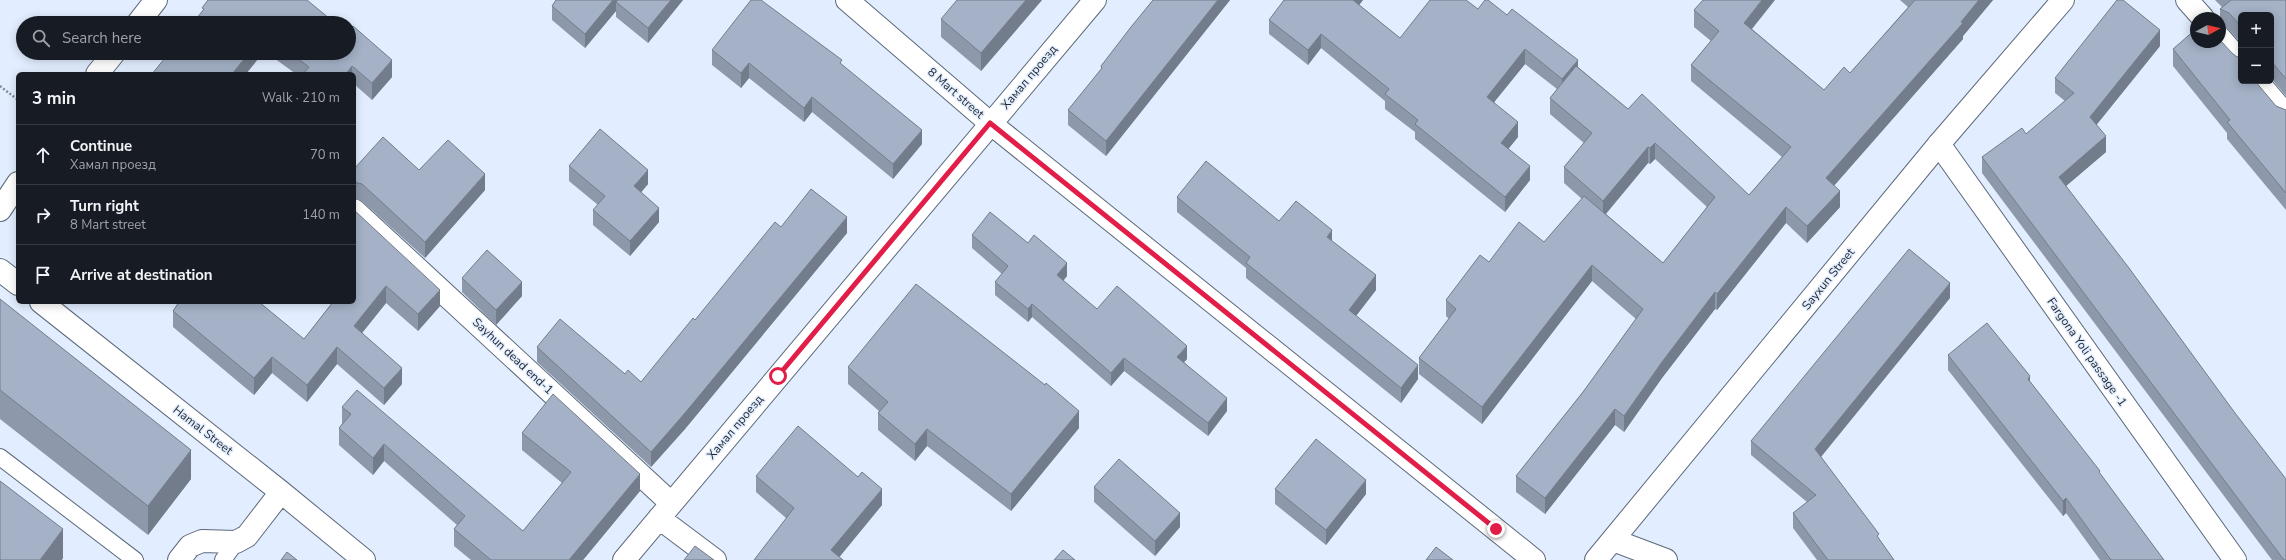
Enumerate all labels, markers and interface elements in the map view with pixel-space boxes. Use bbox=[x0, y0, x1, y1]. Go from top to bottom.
north arrow bbox=[2190, 12, 2226, 48]
map controls bbox=[2238, 12, 2274, 84]
button: + bbox=[2238, 12, 2274, 48]
search box bbox=[16, 16, 356, 60]
icon: search bbox=[30, 27, 52, 49]
text: Search here bbox=[62, 28, 142, 48]
street label: Хамал проезд bbox=[997, 42, 1061, 112]
button: − bbox=[2238, 48, 2274, 84]
street label: 8 Mart street bbox=[924, 64, 988, 122]
text: 3 min bbox=[32, 87, 76, 110]
text: Walk · 210 m bbox=[262, 89, 340, 107]
text: Continue bbox=[70, 136, 132, 156]
icon: ahead bbox=[32, 144, 54, 166]
text: 70 m bbox=[310, 146, 340, 164]
text: Хамал проезд bbox=[70, 156, 156, 174]
text: Turn right bbox=[70, 196, 139, 216]
icon: right bbox=[32, 204, 54, 226]
text: 140 m bbox=[302, 206, 340, 224]
text: 8 Mart street bbox=[70, 216, 146, 234]
street label: Sayxun Street bbox=[1798, 244, 1858, 313]
icon: arrive bbox=[32, 264, 54, 286]
text: Arrive at destination bbox=[70, 265, 213, 285]
street label: Fargona Yoli passage -1 bbox=[2043, 294, 2131, 410]
street label: Sayhun dead end-1 bbox=[469, 314, 557, 398]
route start bbox=[769, 367, 787, 385]
street label: Хамал проезд bbox=[703, 392, 767, 462]
street label: Hamal Street bbox=[170, 402, 237, 459]
route end bbox=[1487, 520, 1505, 538]

